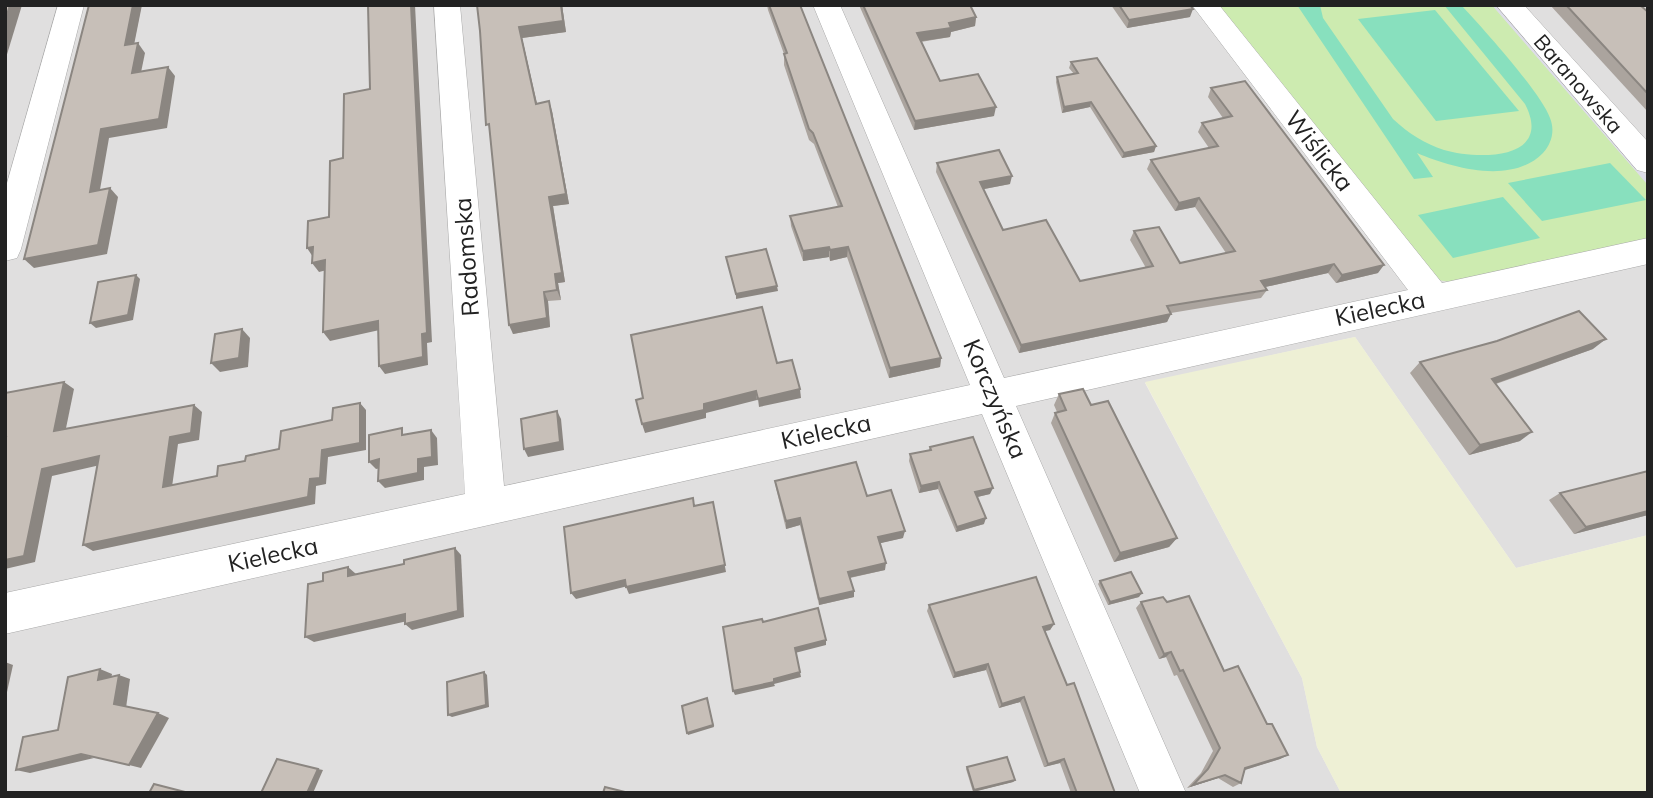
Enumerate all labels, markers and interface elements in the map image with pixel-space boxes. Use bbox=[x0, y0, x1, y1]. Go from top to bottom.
street label: Baranowska bbox=[1529, 28, 1629, 138]
street label: Wiślicka bbox=[1279, 104, 1361, 197]
street label: Radomska bbox=[447, 197, 485, 317]
street label: Kielecka bbox=[1332, 284, 1428, 332]
street label: Korczyńska bbox=[957, 334, 1034, 463]
street label: Kielecka bbox=[778, 407, 874, 455]
street label: Kielecka bbox=[225, 530, 321, 578]

